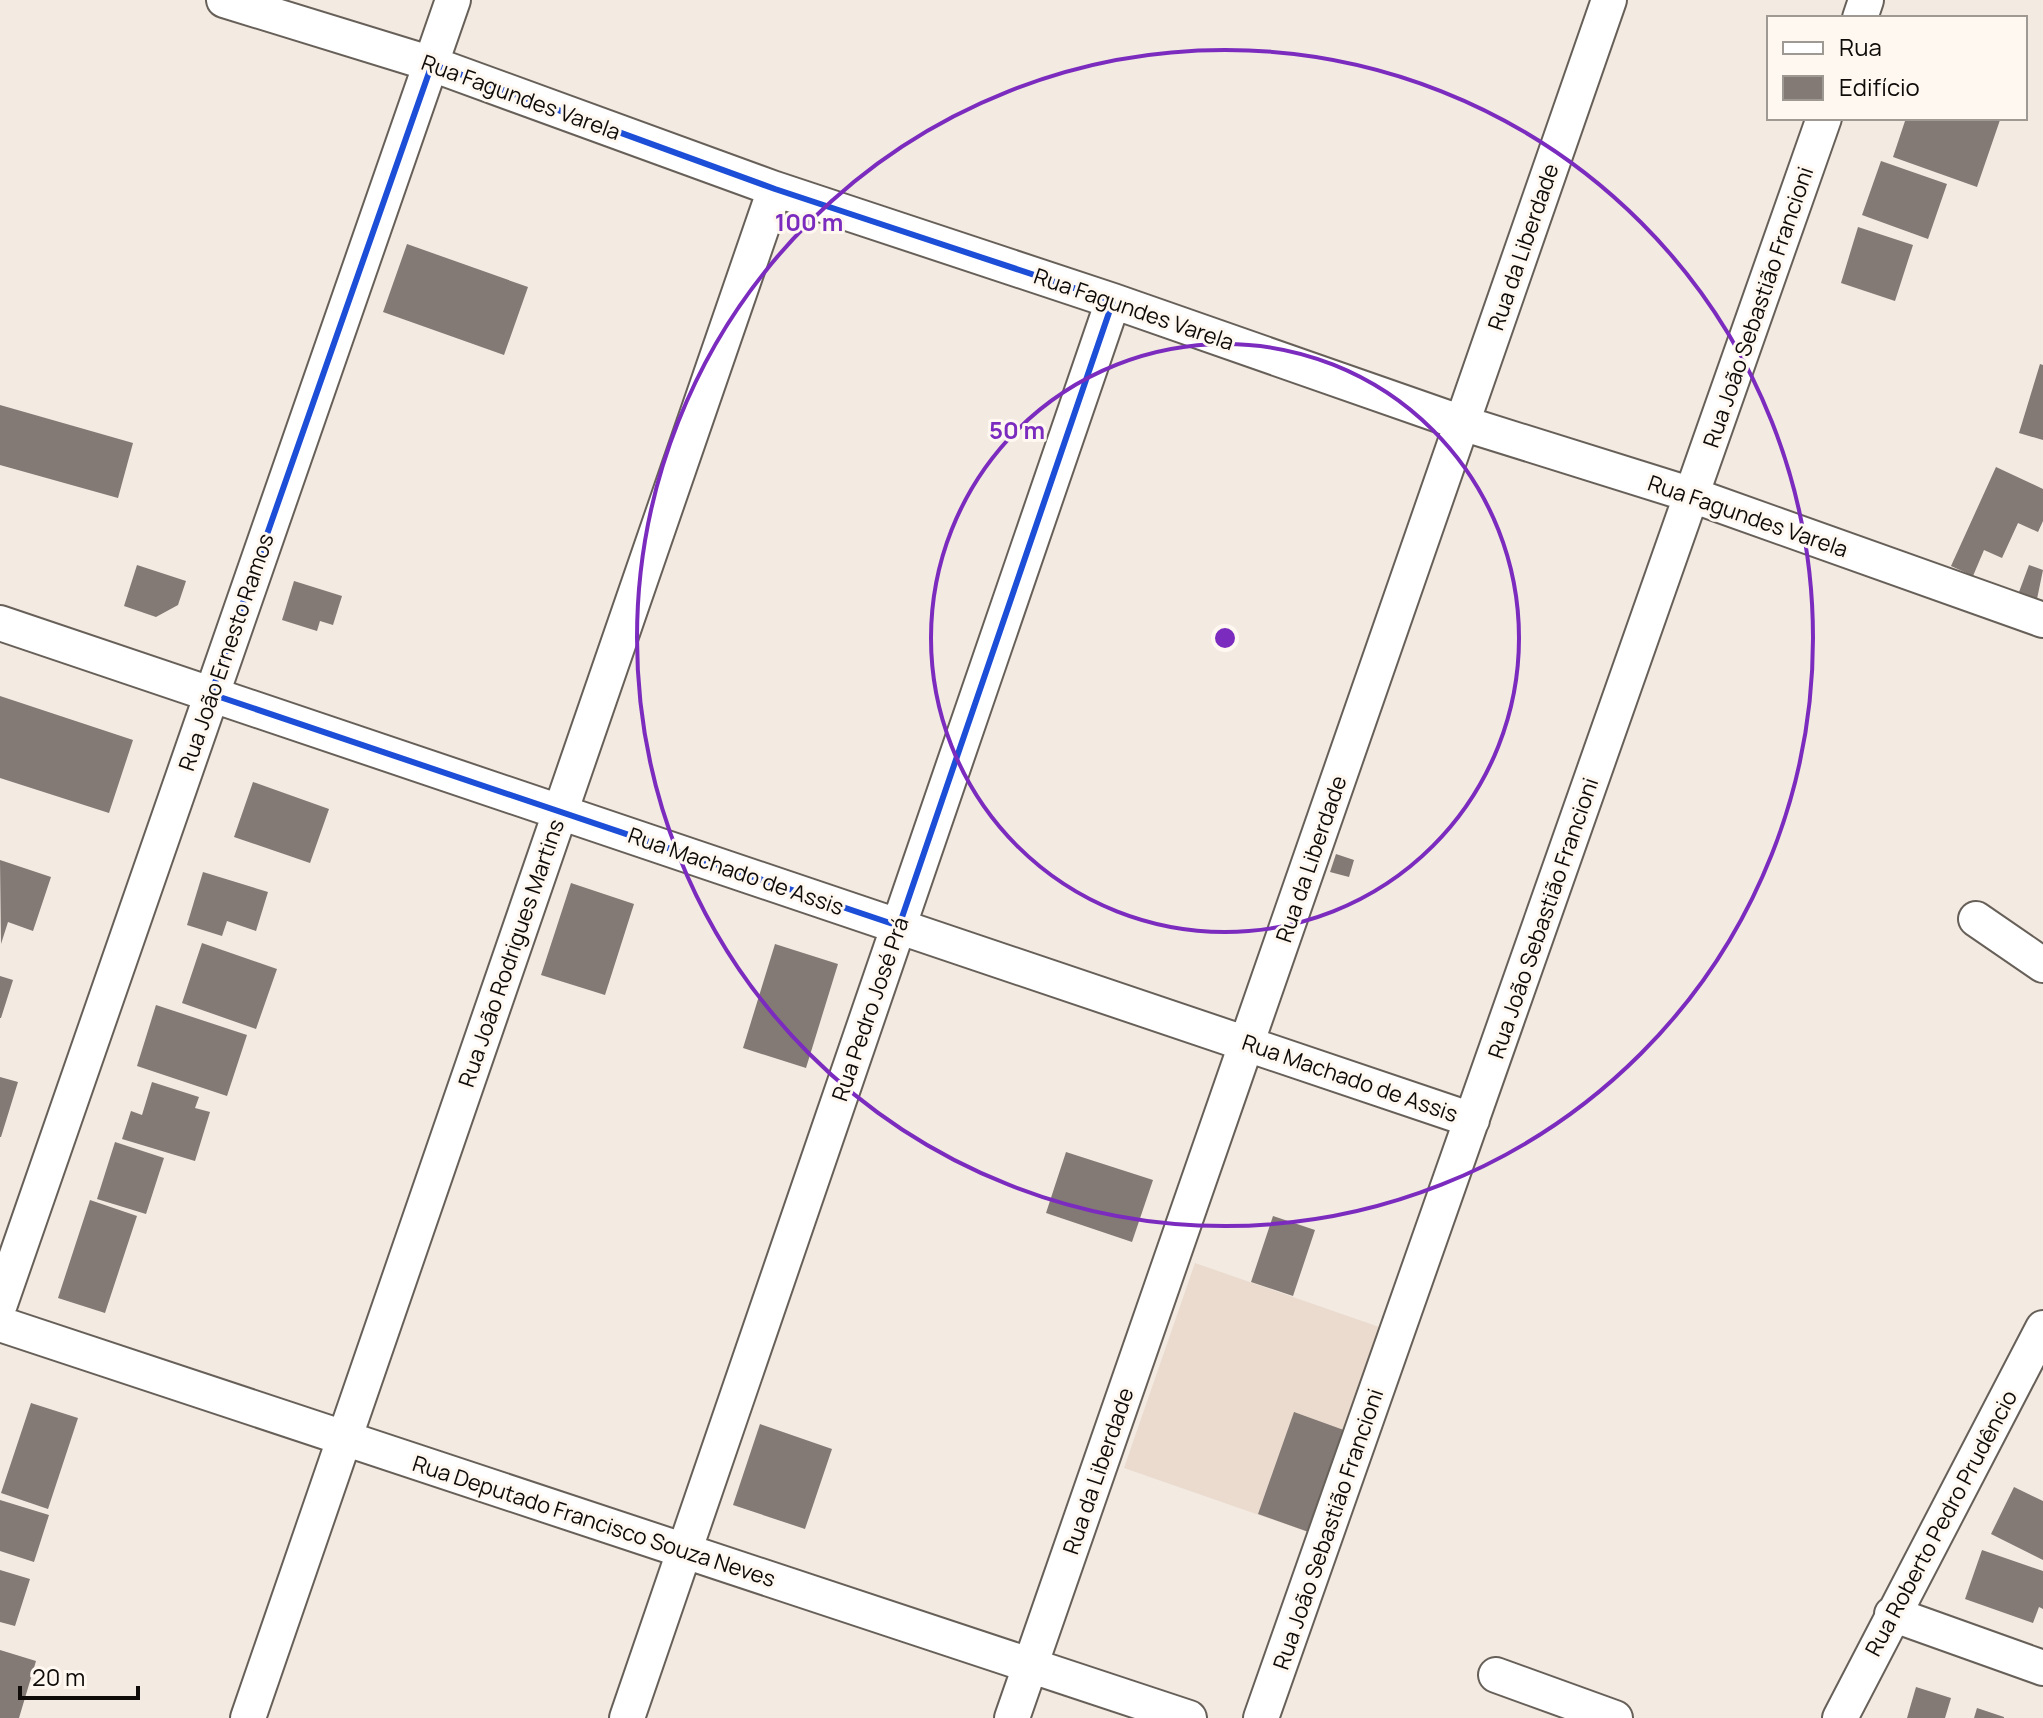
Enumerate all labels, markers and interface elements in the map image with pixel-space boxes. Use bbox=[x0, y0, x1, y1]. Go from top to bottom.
legend bbox=[1767, 16, 2027, 120]
text: Rua bbox=[1839, 30, 1882, 63]
street label: Rua Fagundes Varela bbox=[417, 47, 625, 147]
text: Edifício bbox=[1839, 70, 1920, 103]
street label: Rua da Liberdade bbox=[1480, 160, 1566, 334]
street label: Rua João Sebastião Francioni bbox=[1696, 163, 1820, 451]
text: 100 m bbox=[775, 205, 843, 238]
street label: Rua Fagundes Varela bbox=[1030, 261, 1238, 357]
text: 50 m bbox=[989, 413, 1045, 446]
street label: Rua Fagundes Varela bbox=[1644, 468, 1852, 564]
street label: Rua João Ernesto Ramos bbox=[171, 529, 281, 775]
centre of rings bbox=[1211, 624, 1239, 652]
street label: Rua da Liberdade bbox=[1268, 772, 1354, 946]
street label: Rua João Sebastião Francioni bbox=[1481, 774, 1605, 1062]
street label: Rua João Rodrigues Martins bbox=[451, 815, 571, 1091]
street label: Rua Machado de Assis bbox=[624, 820, 848, 922]
street label: Rua Pedro José Prá bbox=[824, 913, 916, 1105]
street label: Rua Machado de Assis bbox=[1238, 1027, 1462, 1129]
street label: Rua da Liberdade bbox=[1055, 1384, 1141, 1558]
street label: Rua João Sebastião Francioni bbox=[1266, 1385, 1390, 1673]
street label: Rua Roberto Pedro Prudêncio bbox=[1858, 1385, 2024, 1661]
street label: Rua Deputado Francisco Souza Neves bbox=[409, 1448, 779, 1594]
scale bar bbox=[20, 1650, 138, 1700]
text: 20 m bbox=[32, 1660, 85, 1693]

